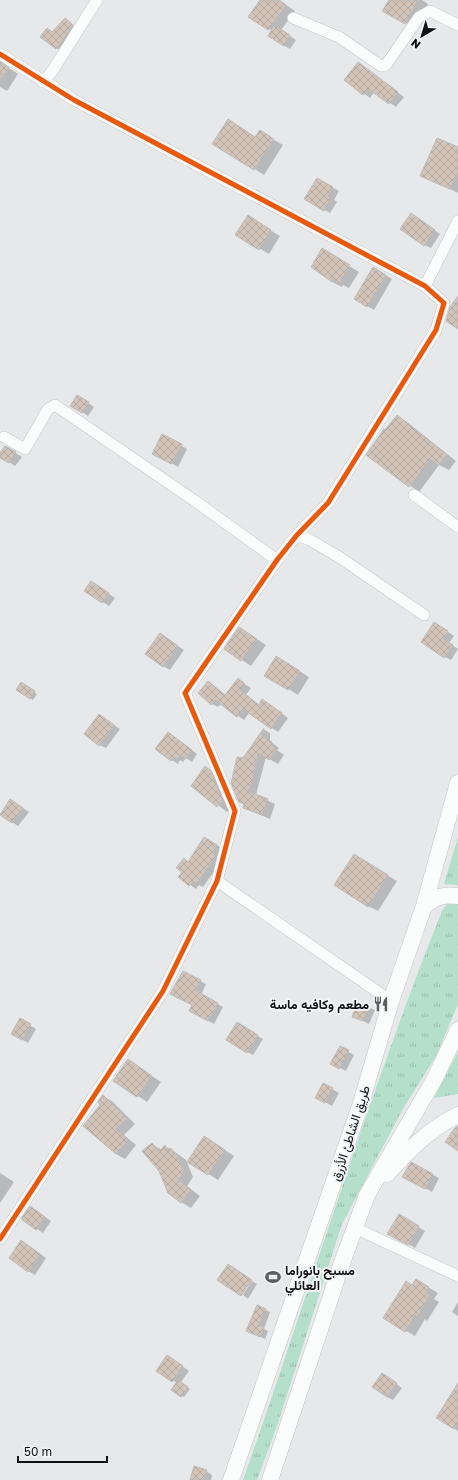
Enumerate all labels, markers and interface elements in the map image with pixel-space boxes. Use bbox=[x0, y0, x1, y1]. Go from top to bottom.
north arrow bbox=[402, 16, 442, 56]
text: N bbox=[408, 37, 423, 52]
restaurant icon: مطعم وكافيه ماسة bbox=[372, 995, 390, 1013]
place label: مطعم وكافيه ماسة bbox=[270, 996, 369, 1013]
street label: طريق الشاطئ الأزرق bbox=[327, 1083, 374, 1183]
place label: مسبح بانوراما العائلي bbox=[285, 1262, 355, 1296]
sports icon: مسبح بانوراما العائلي bbox=[264, 1268, 282, 1286]
scale bar bbox=[18, 1438, 107, 1464]
text: 50 m bbox=[24, 1444, 52, 1459]

